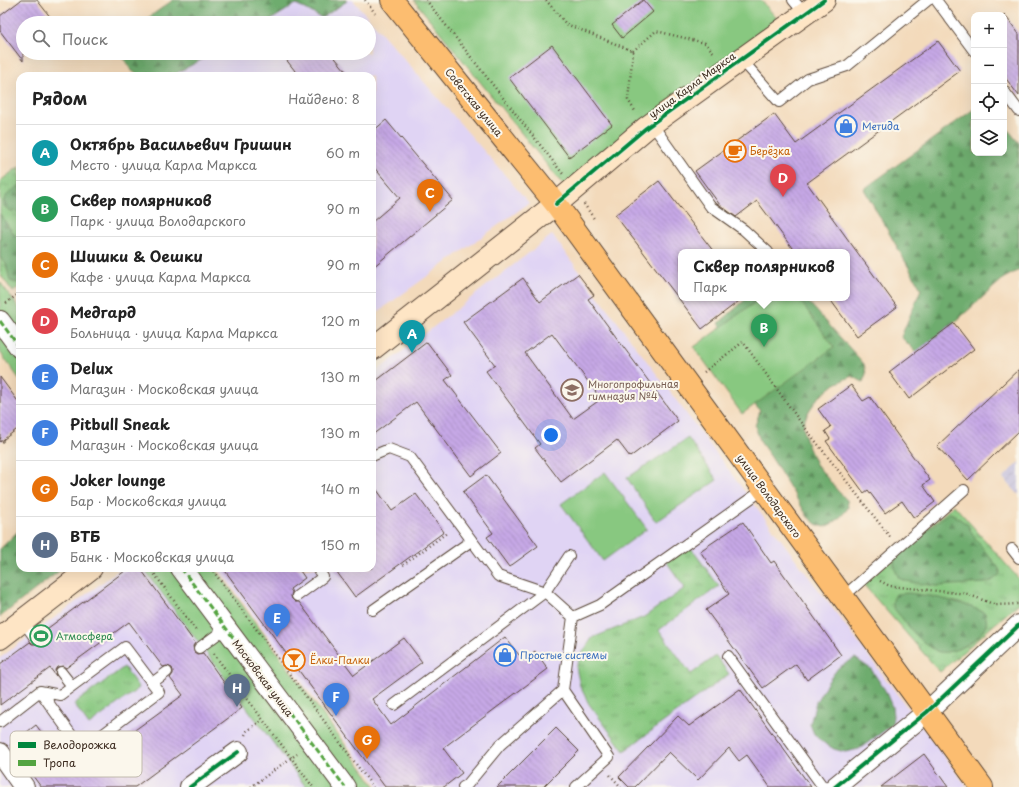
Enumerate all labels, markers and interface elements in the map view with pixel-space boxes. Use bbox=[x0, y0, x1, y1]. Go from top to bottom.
map controls bbox=[971, 12, 1007, 156]
button: + bbox=[971, 12, 1007, 48]
search box bbox=[16, 16, 376, 60]
icon: search bbox=[30, 27, 52, 49]
text: Поиск bbox=[62, 27, 108, 50]
street label: улица Карла Маркса bbox=[645, 47, 739, 121]
button: − bbox=[971, 48, 1007, 84]
street label: Советская улица bbox=[442, 64, 507, 140]
button: locate bbox=[971, 84, 1007, 120]
text: Рядом bbox=[32, 85, 87, 111]
text: Найдено: 8 bbox=[288, 89, 360, 108]
shop icon: Метида bbox=[833, 113, 859, 139]
place label: Метида bbox=[862, 118, 900, 133]
button: layers bbox=[971, 120, 1007, 156]
text: Октябрь Васильевич Гришин bbox=[70, 132, 292, 155]
cafe icon: Берёзка bbox=[722, 138, 748, 164]
text: A bbox=[40, 143, 50, 162]
text: 60 m bbox=[326, 143, 360, 162]
place label: Берёзка bbox=[750, 143, 791, 158]
text: Место · улица Карла Маркса bbox=[70, 155, 257, 174]
pin: D bbox=[770, 164, 796, 197]
pin: C bbox=[417, 179, 443, 212]
text: Сквер полярников bbox=[70, 188, 212, 211]
text: B bbox=[41, 199, 49, 218]
text: 90 m bbox=[327, 199, 360, 218]
text: Парк · улица Володарского bbox=[70, 211, 246, 230]
text: Шишки & Оешки bbox=[70, 244, 203, 267]
popup bbox=[678, 249, 850, 301]
text: Сквер полярников bbox=[693, 254, 835, 277]
text: C bbox=[40, 255, 50, 274]
text: 90 m bbox=[327, 255, 360, 274]
text: Кафе · улица Карла Маркса bbox=[70, 267, 251, 286]
text: Парк bbox=[693, 277, 727, 296]
text: Медгард bbox=[70, 300, 136, 323]
text: D bbox=[40, 311, 50, 330]
text: 120 m bbox=[321, 311, 360, 330]
pin: B bbox=[751, 314, 777, 347]
pin: A bbox=[399, 320, 425, 353]
text: Больница · улица Карла Маркса bbox=[70, 323, 278, 342]
text: Delux bbox=[70, 356, 113, 379]
text: E bbox=[41, 367, 49, 386]
text: 130 m bbox=[321, 367, 360, 386]
place label: Многопрофильная гимназия №4 bbox=[588, 376, 679, 403]
school or university icon: Многопрофильная гимназия №4 bbox=[559, 377, 585, 403]
text: Магазин · Московская улица bbox=[70, 379, 258, 398]
text: Pitbull Sneak bbox=[70, 412, 170, 435]
text: F bbox=[41, 423, 49, 442]
text: 130 m bbox=[321, 423, 360, 442]
your location bbox=[541, 425, 561, 445]
text: Магазин · Московская улица bbox=[70, 435, 258, 454]
street label: улица Володарского bbox=[734, 451, 805, 541]
text: Joker lounge bbox=[70, 468, 166, 491]
text: G bbox=[40, 479, 50, 498]
text: 140 m bbox=[321, 479, 360, 498]
text: Бар · Московская улица bbox=[70, 491, 227, 510]
text: ВТБ bbox=[70, 524, 100, 547]
text: H bbox=[40, 535, 50, 554]
text: 150 m bbox=[321, 535, 360, 554]
text: Банк · Московская улица bbox=[70, 547, 234, 566]
pin: E bbox=[264, 604, 290, 637]
sports icon: Атмосфера bbox=[28, 623, 54, 649]
place label: Атмосфера bbox=[56, 628, 114, 643]
street label: Московская улица bbox=[229, 636, 298, 720]
shop icon: Простые системы bbox=[492, 642, 518, 668]
bar icon: Ёлки-Палки bbox=[281, 647, 307, 673]
place label: Простые системы bbox=[520, 647, 607, 662]
place label: Ёлки-Палки bbox=[310, 652, 370, 667]
pin: H bbox=[224, 674, 250, 707]
pin: F bbox=[323, 683, 349, 716]
pin: G bbox=[354, 726, 380, 759]
legend bbox=[10, 731, 142, 777]
text: Велодорожка bbox=[43, 736, 116, 753]
text: Тропа bbox=[43, 754, 76, 771]

